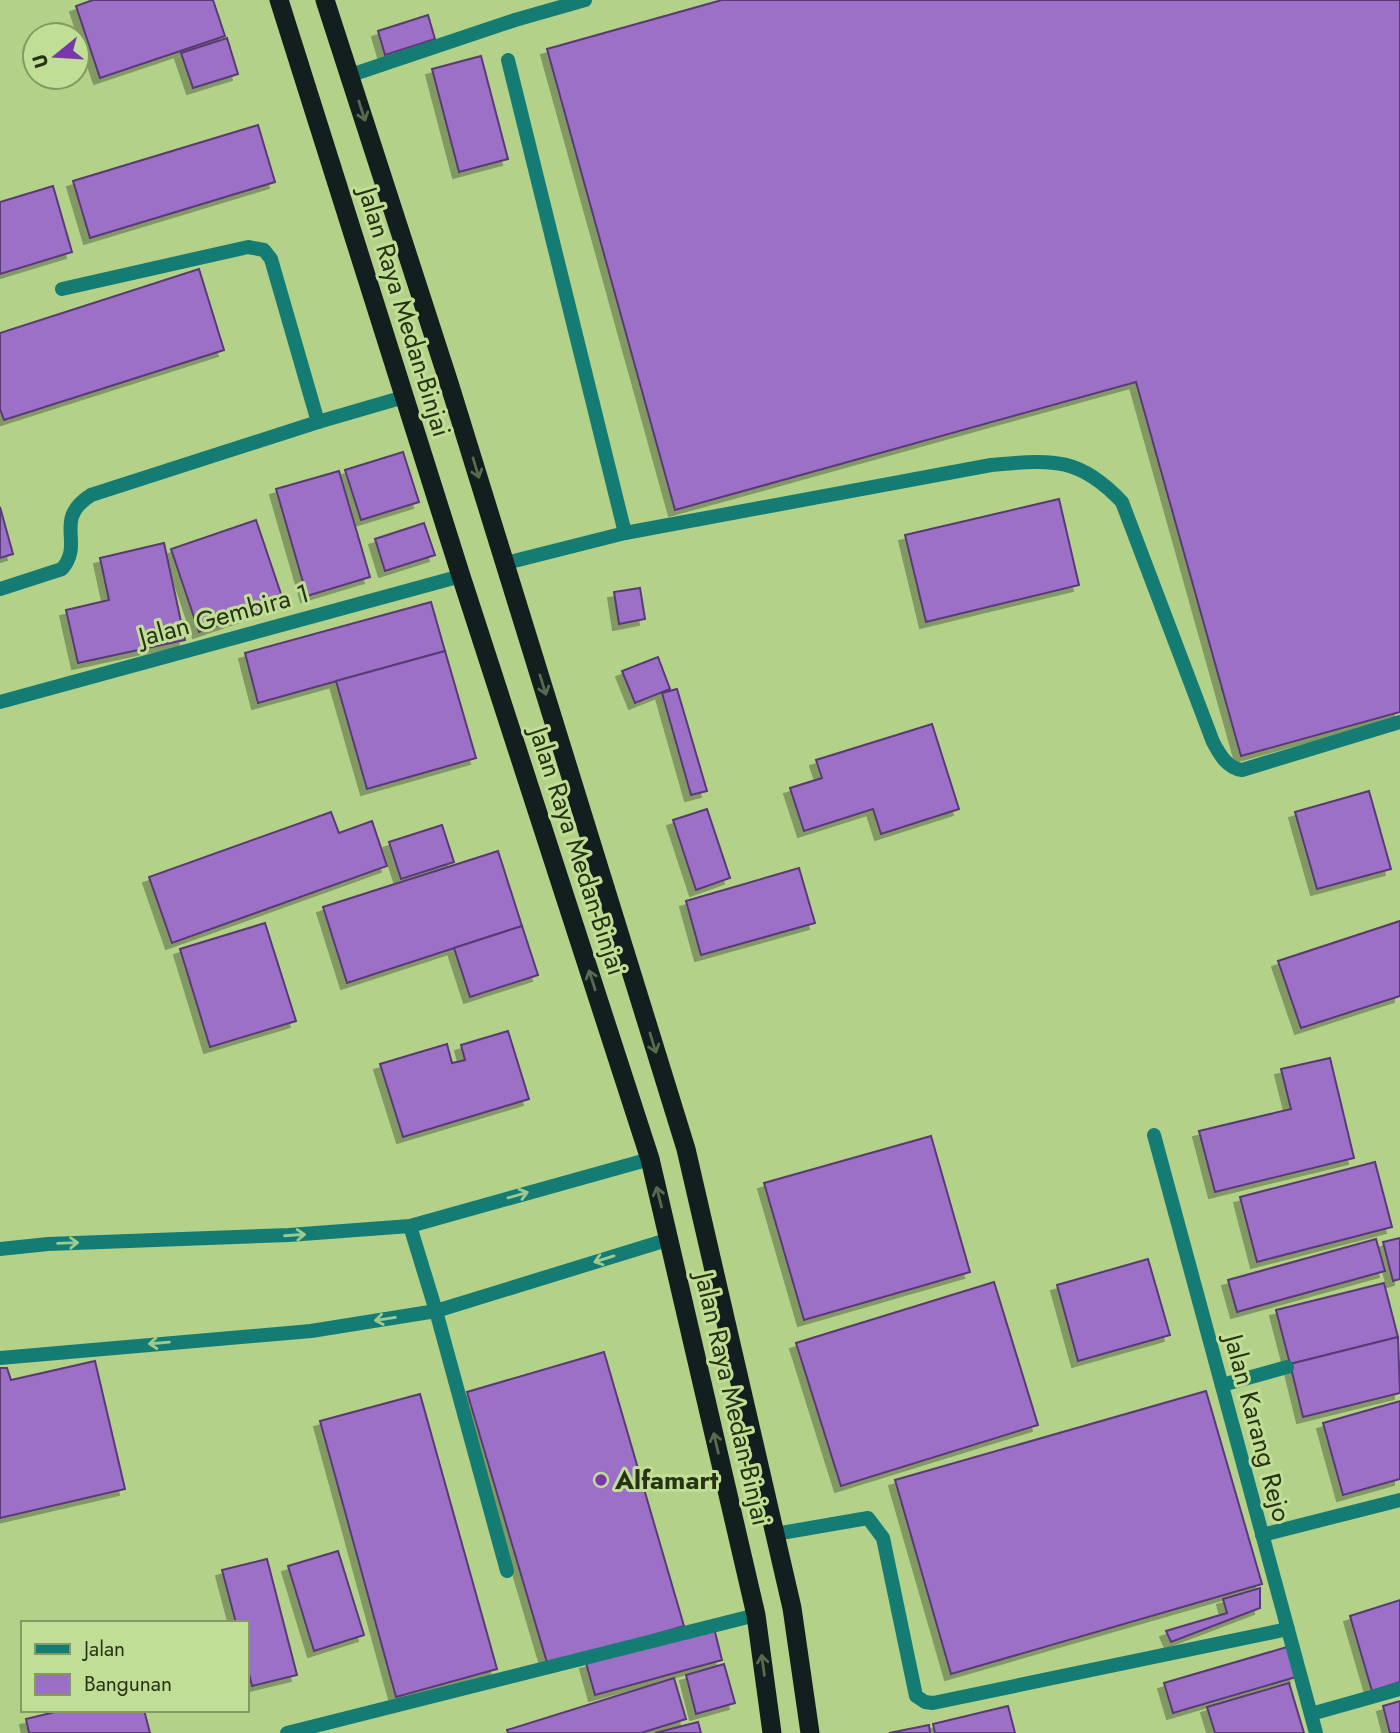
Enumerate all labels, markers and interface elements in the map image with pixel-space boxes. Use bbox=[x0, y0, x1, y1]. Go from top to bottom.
north arrow bbox=[21, 21, 91, 91]
text: U bbox=[25, 51, 55, 72]
one-way arrow bbox=[357, 100, 370, 122]
street label: Jalan Raya Medan-Binjai bbox=[348, 180, 461, 441]
one-way arrow bbox=[470, 457, 483, 479]
street label: Jalan Gembira 1 bbox=[132, 574, 313, 657]
one-way arrow bbox=[538, 674, 551, 696]
street label: Jalan Raya Medan-Binjai bbox=[519, 719, 636, 980]
one-way arrow bbox=[585, 969, 598, 991]
one-way arrow bbox=[648, 1032, 661, 1054]
one-way arrow bbox=[652, 1186, 666, 1209]
one-way arrow bbox=[507, 1188, 529, 1201]
one-way arrow bbox=[283, 1228, 306, 1241]
one-way arrow bbox=[56, 1236, 79, 1250]
one-way arrow bbox=[594, 1254, 616, 1267]
street label: Jalan Raya Medan-Binjai bbox=[685, 1266, 781, 1529]
one-way arrow bbox=[374, 1313, 397, 1326]
street label: Jalan Karang Rejo bbox=[1214, 1327, 1301, 1526]
one-way arrow bbox=[148, 1337, 171, 1350]
one-way arrow bbox=[709, 1432, 723, 1455]
place label: Alfamart bbox=[614, 1461, 719, 1499]
marker: Alfamart bbox=[593, 1472, 609, 1488]
legend bbox=[21, 1621, 248, 1712]
text: Jalan bbox=[81, 1634, 125, 1664]
one-way arrow bbox=[756, 1655, 769, 1677]
text: Bangunan bbox=[84, 1669, 172, 1699]

